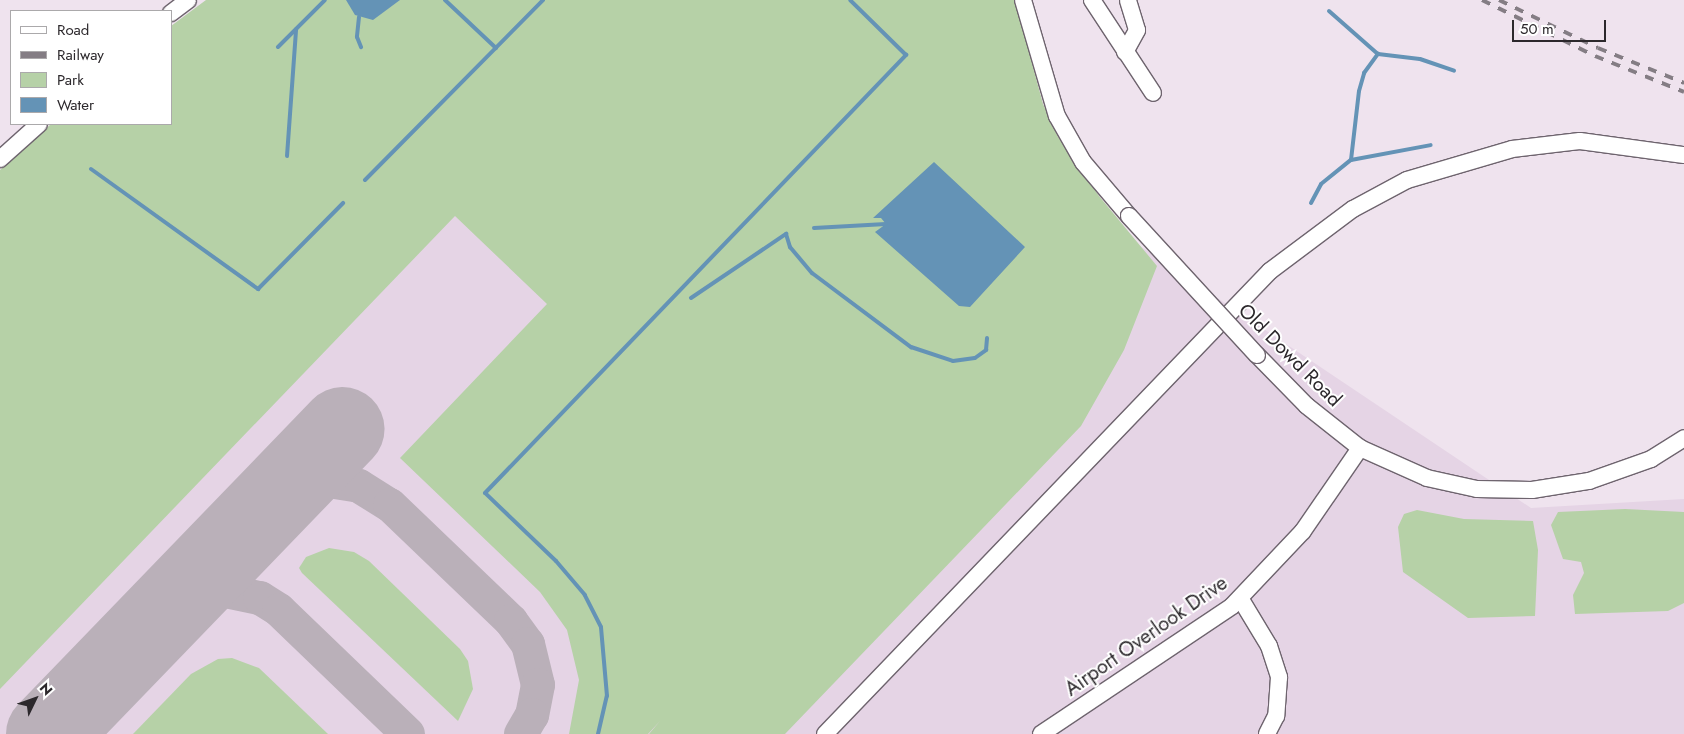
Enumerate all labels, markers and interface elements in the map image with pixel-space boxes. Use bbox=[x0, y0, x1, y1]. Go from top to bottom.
legend bbox=[10, 10, 172, 125]
scale bar bbox=[1514, 10, 1608, 42]
text: 50 m bbox=[1520, 18, 1554, 40]
text: Road bbox=[57, 19, 89, 41]
text: Railway bbox=[57, 44, 104, 66]
text: Park bbox=[57, 69, 84, 91]
text: Water bbox=[57, 94, 94, 116]
street label: Old Dowd Road bbox=[1233, 298, 1347, 412]
street label: Airport Overlook Drive bbox=[1060, 571, 1232, 701]
north arrow bbox=[10, 674, 60, 724]
text: N bbox=[35, 678, 57, 700]

